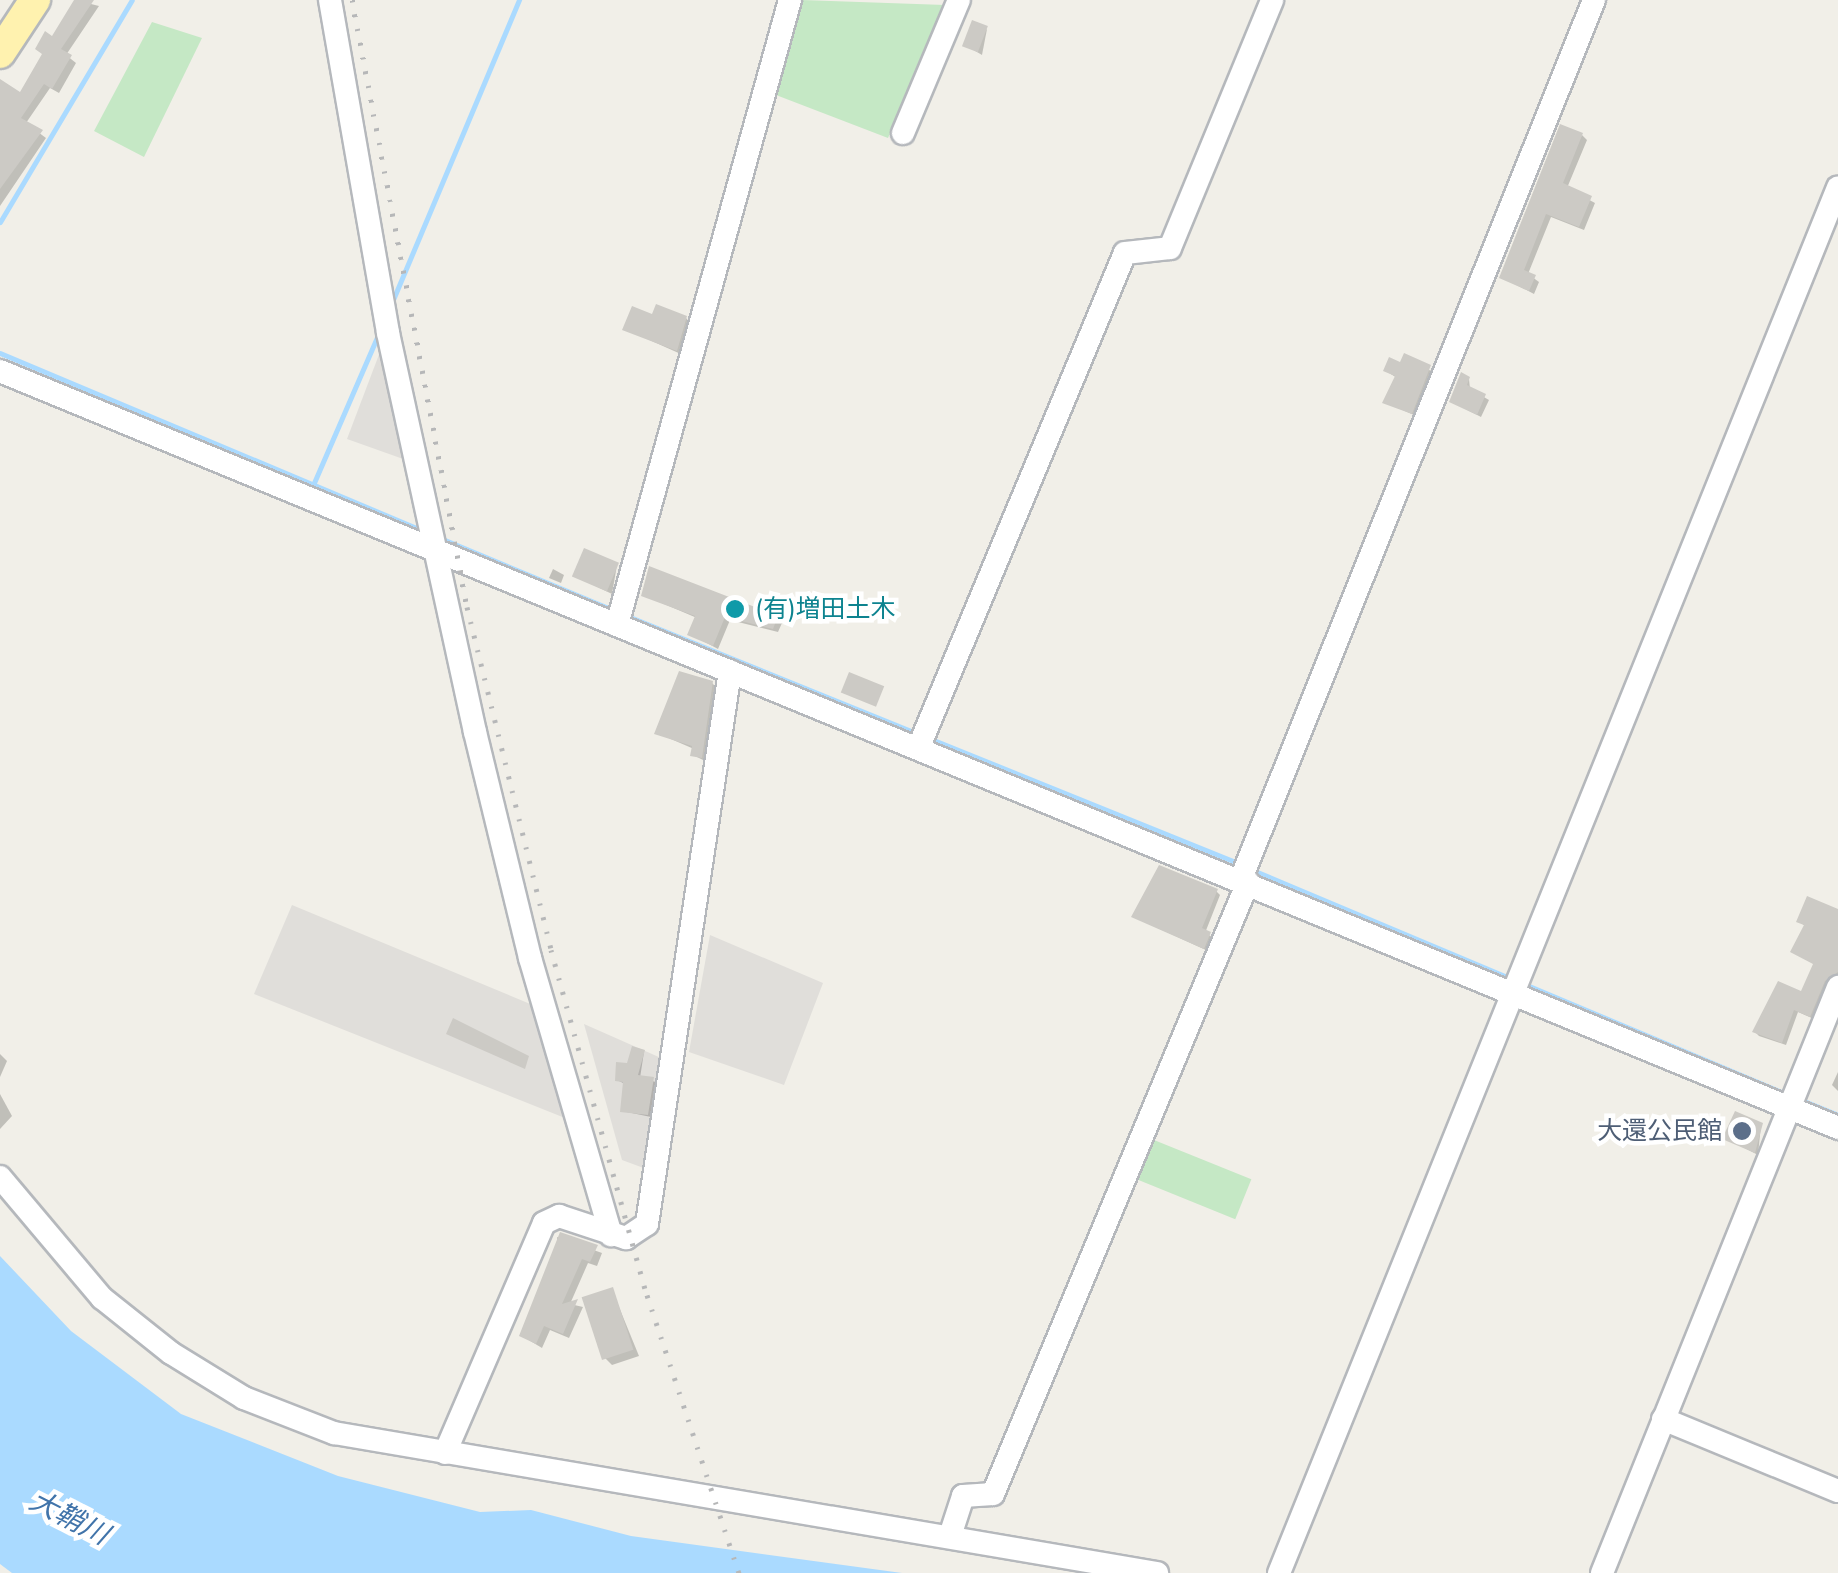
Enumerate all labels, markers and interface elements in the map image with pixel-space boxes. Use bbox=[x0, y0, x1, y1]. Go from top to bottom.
place label: (有)増田土木 bbox=[755, 594, 896, 624]
marker: (有)増田土木 bbox=[724, 598, 746, 620]
place label: 大還公民館 bbox=[1597, 1116, 1722, 1146]
marker: 大還公民館 bbox=[1731, 1120, 1753, 1142]
water label: 大鞘川 bbox=[24, 1484, 114, 1552]

